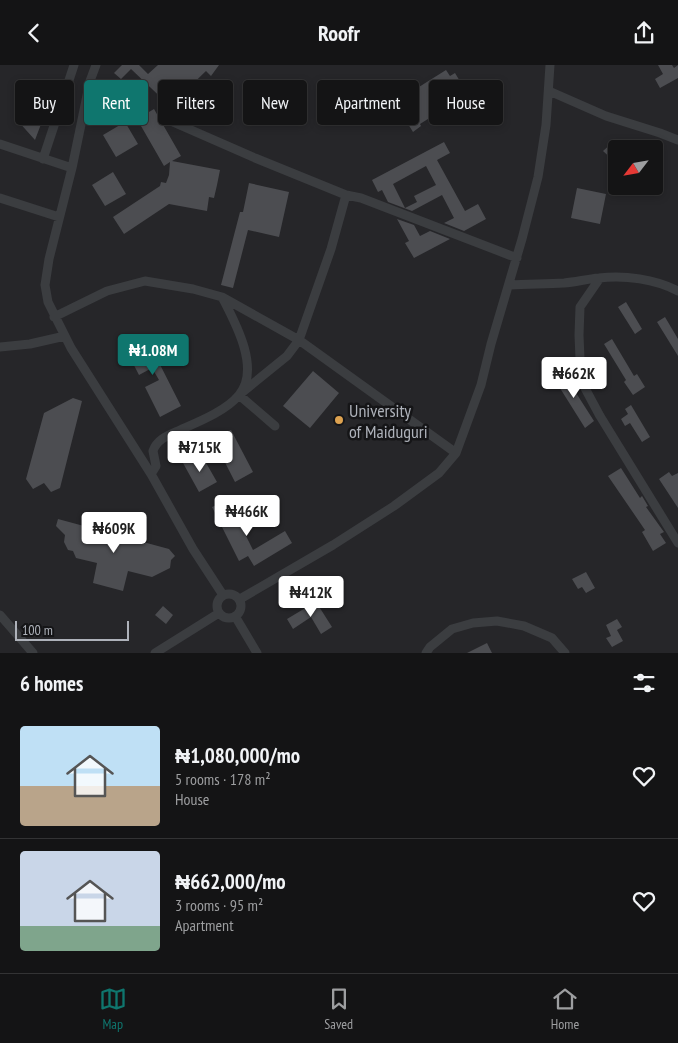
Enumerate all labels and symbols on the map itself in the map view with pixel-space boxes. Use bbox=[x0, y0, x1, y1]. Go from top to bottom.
north arrow bbox=[608, 140, 662, 195]
pin: ₦1.08M bbox=[112, 333, 194, 376]
pin: ₦662K bbox=[539, 357, 609, 399]
place label: University of Maiduguri bbox=[349, 399, 428, 443]
marker: University of Maiduguri bbox=[333, 414, 345, 426]
pin: ₦715K bbox=[165, 431, 235, 473]
pin: ₦466K bbox=[212, 495, 282, 537]
pin: ₦609K bbox=[79, 511, 149, 554]
pin: ₦412K bbox=[276, 575, 346, 618]
scale bar bbox=[15, 618, 129, 641]

